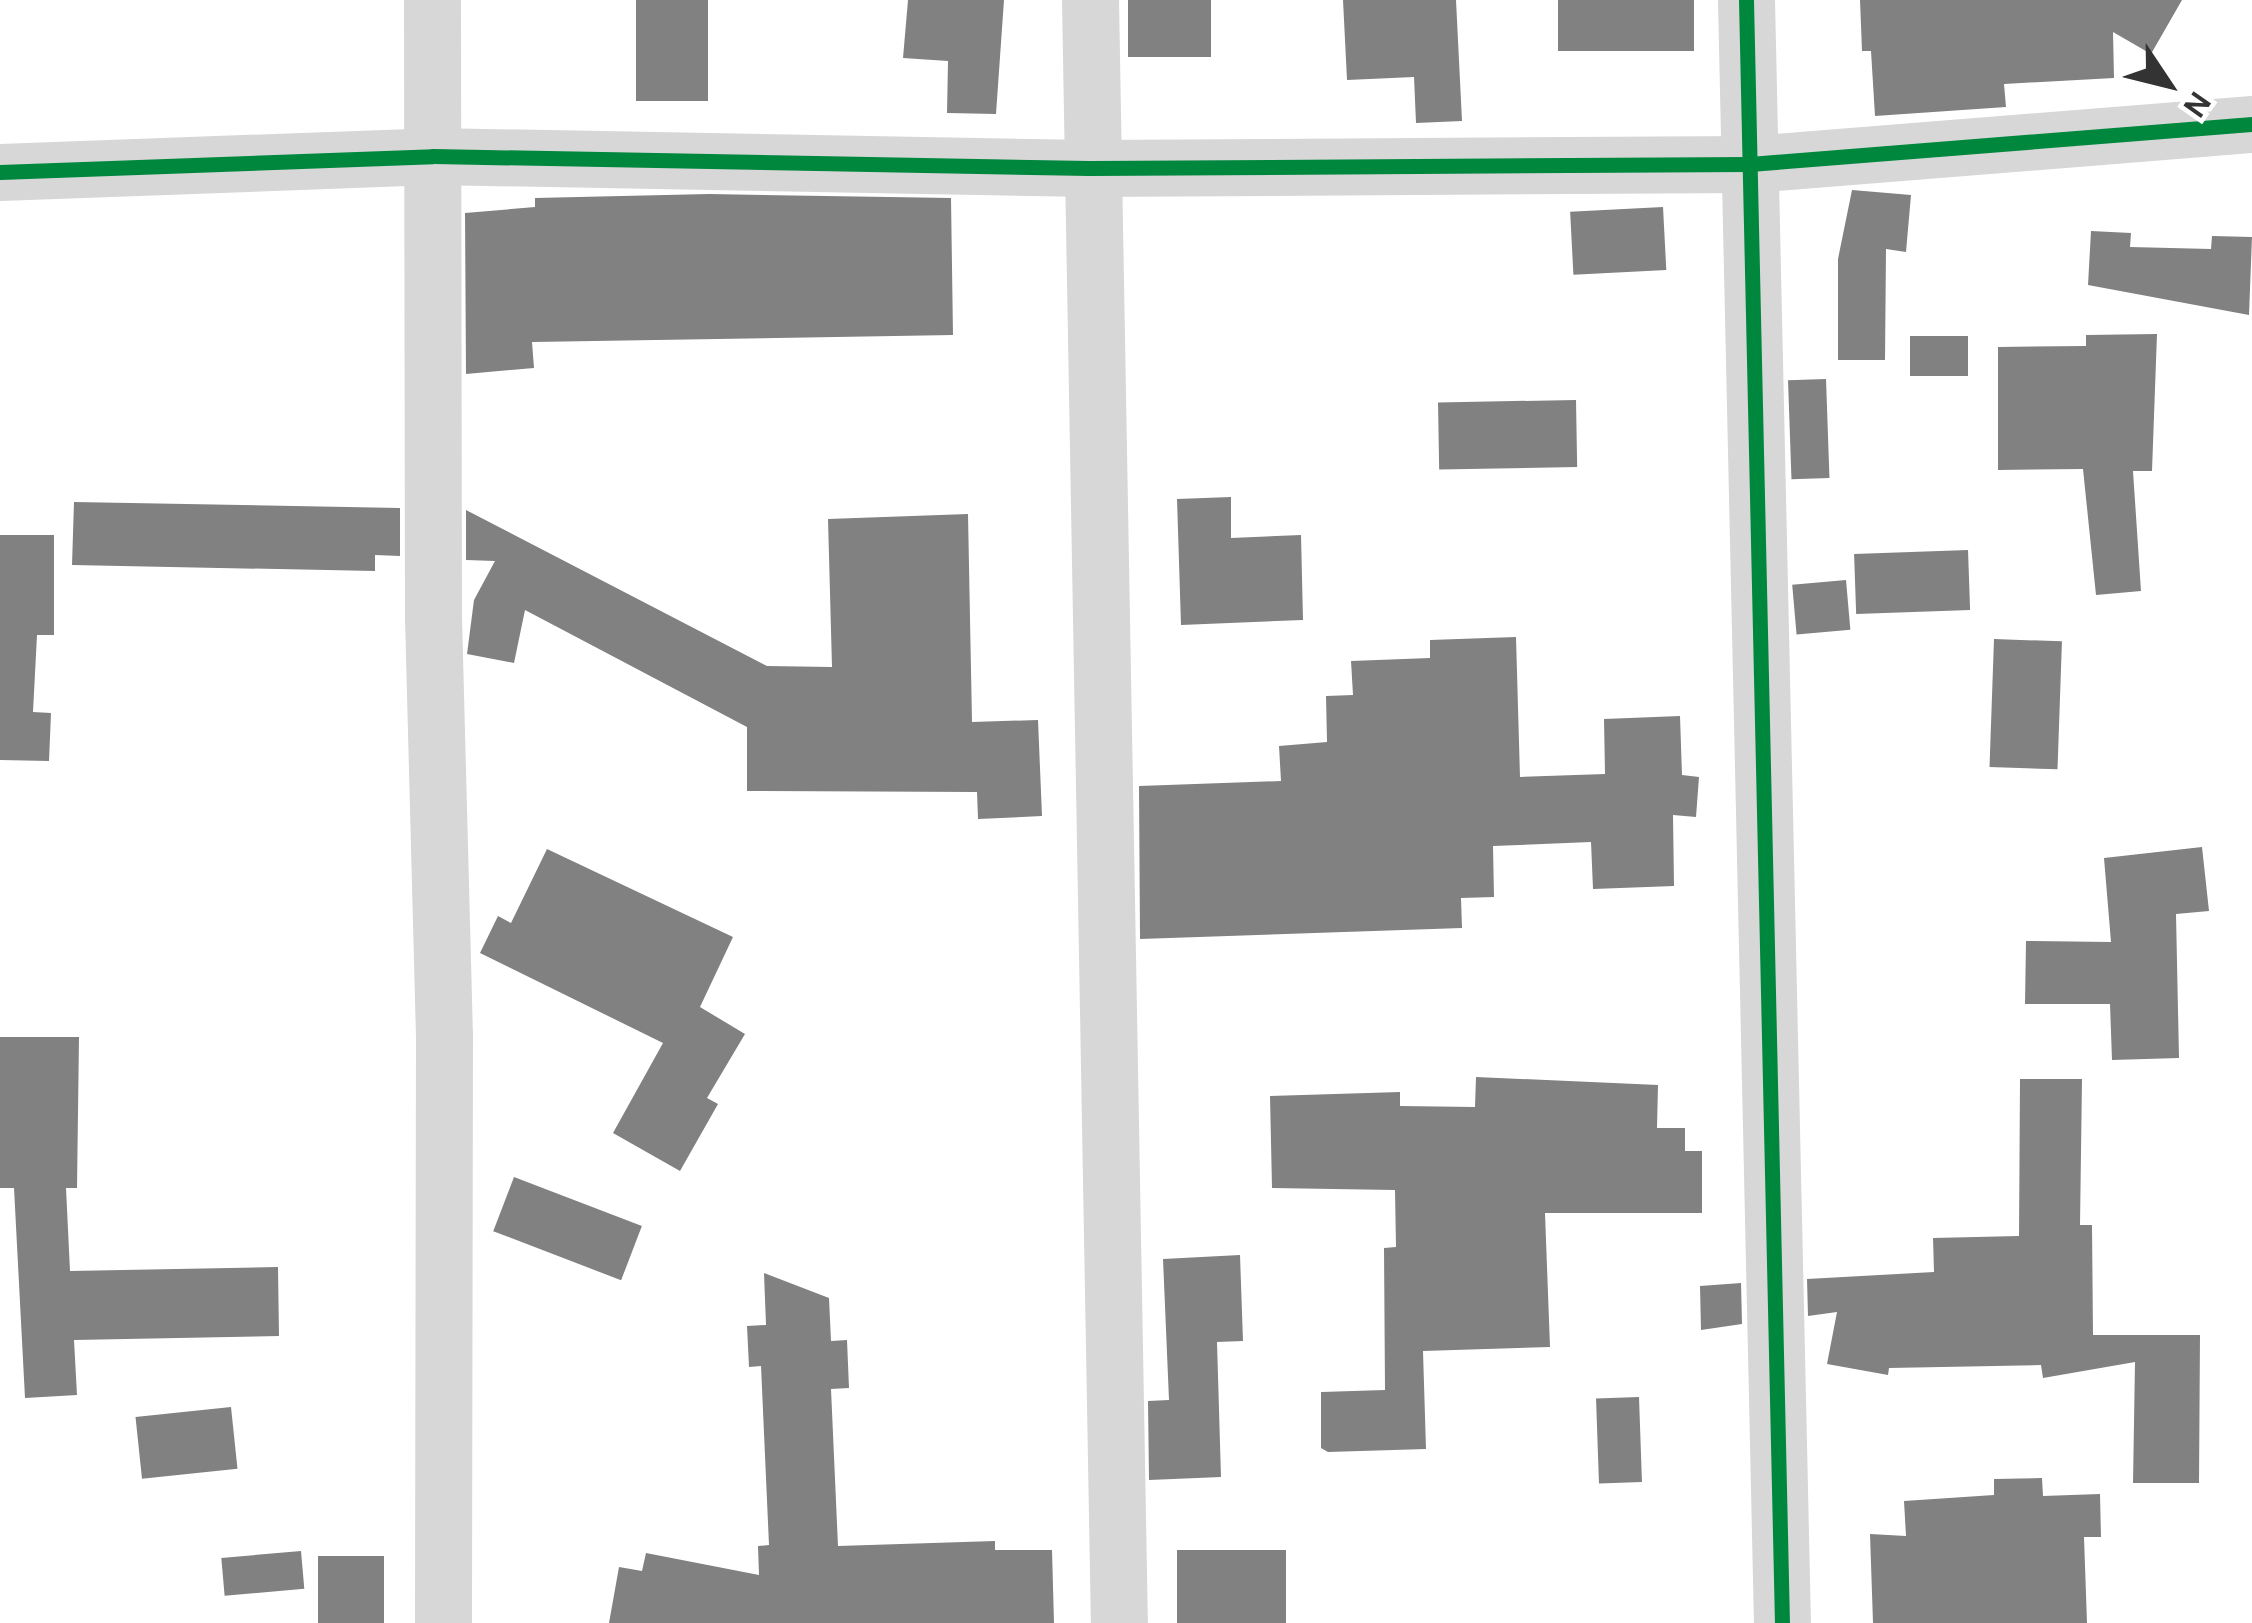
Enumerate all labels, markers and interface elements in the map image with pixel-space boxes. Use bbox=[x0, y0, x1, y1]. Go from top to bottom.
north arrow bbox=[2108, 24, 2228, 144]
text: N bbox=[2175, 84, 2220, 125]

